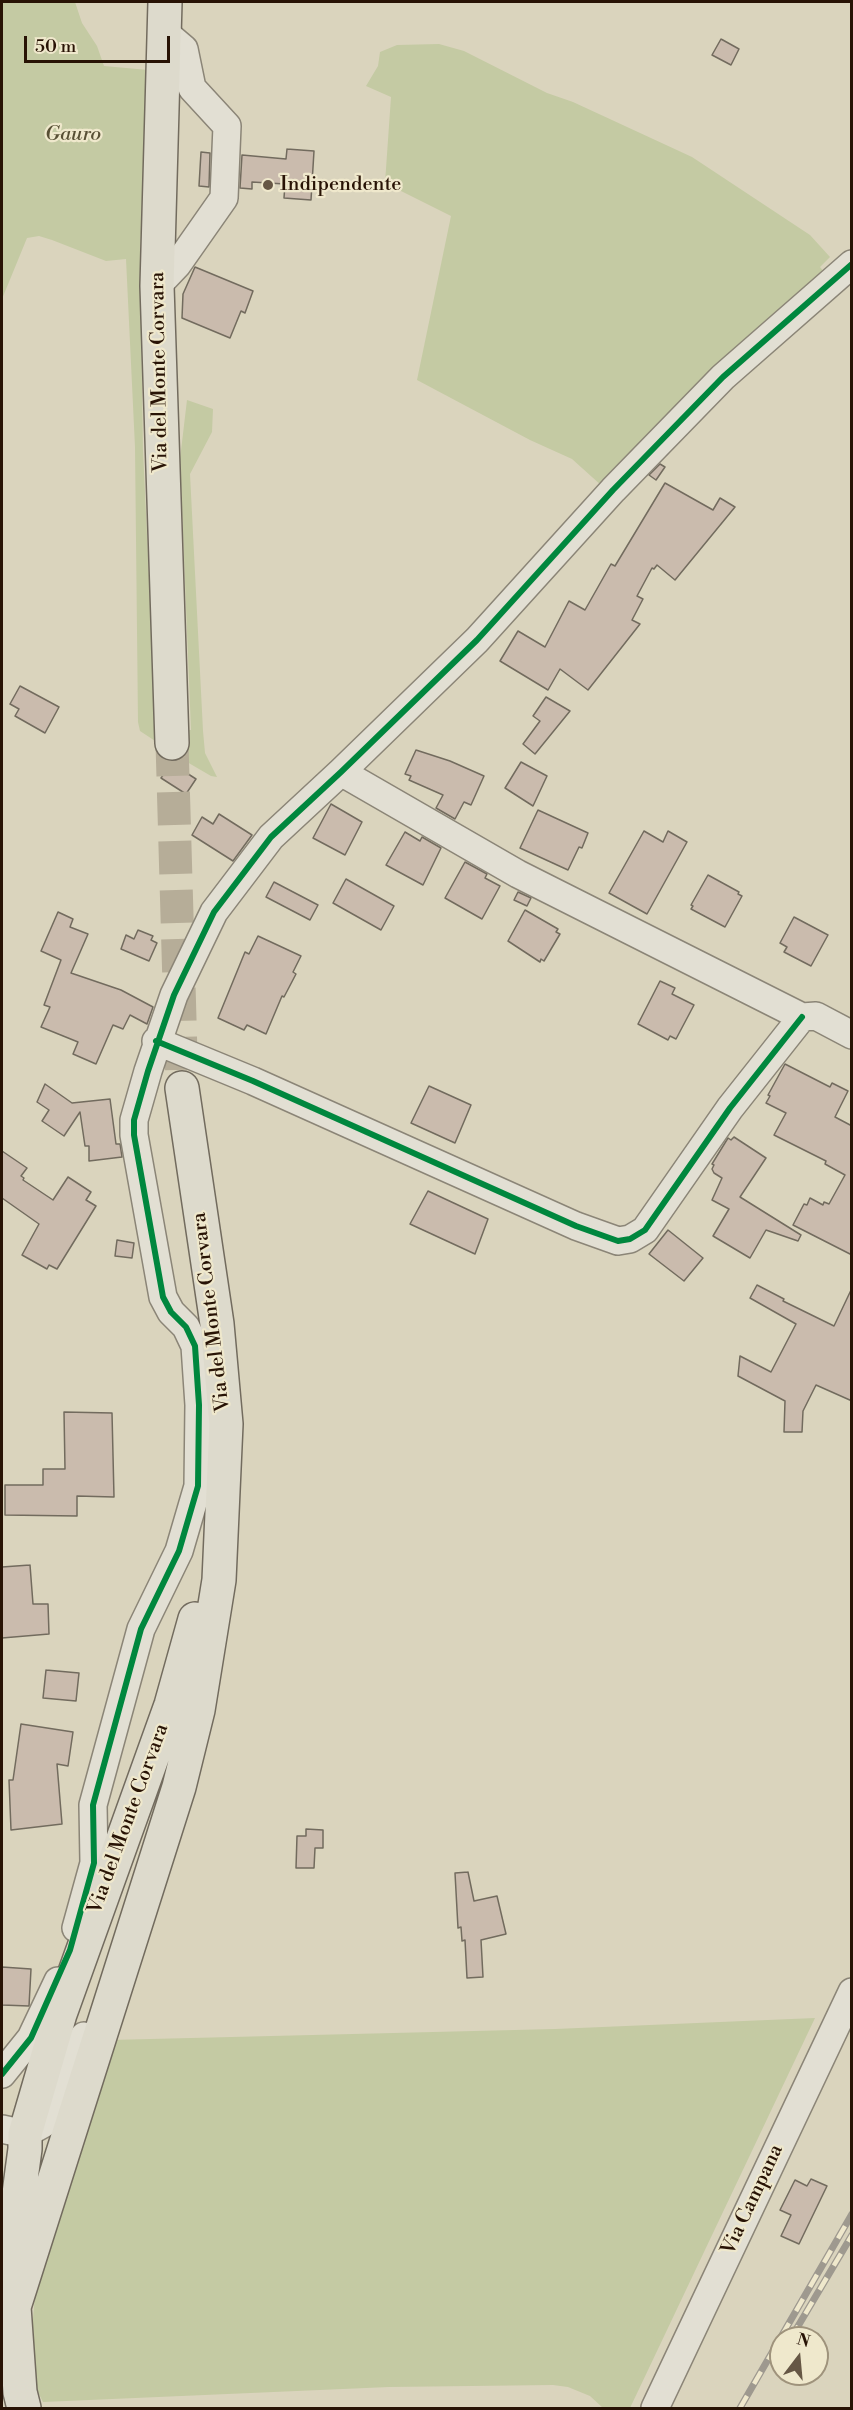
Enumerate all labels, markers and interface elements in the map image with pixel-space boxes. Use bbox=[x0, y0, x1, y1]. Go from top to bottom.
scale bar bbox=[27, 24, 172, 62]
text: 50 m bbox=[35, 35, 76, 58]
park label: Gauro bbox=[45, 123, 101, 147]
place label: Indipendente bbox=[280, 173, 401, 197]
marker: Indipendente bbox=[261, 178, 275, 192]
street label: Via del Monte Corvara bbox=[146, 272, 174, 472]
street label: Via del Monte Corvara bbox=[188, 1211, 236, 1413]
street label: Via del Monte Corvara bbox=[83, 1721, 175, 1917]
street label: Via Campana bbox=[717, 2141, 789, 2259]
north arrow bbox=[769, 2326, 829, 2386]
text: N bbox=[795, 2329, 812, 2352]

